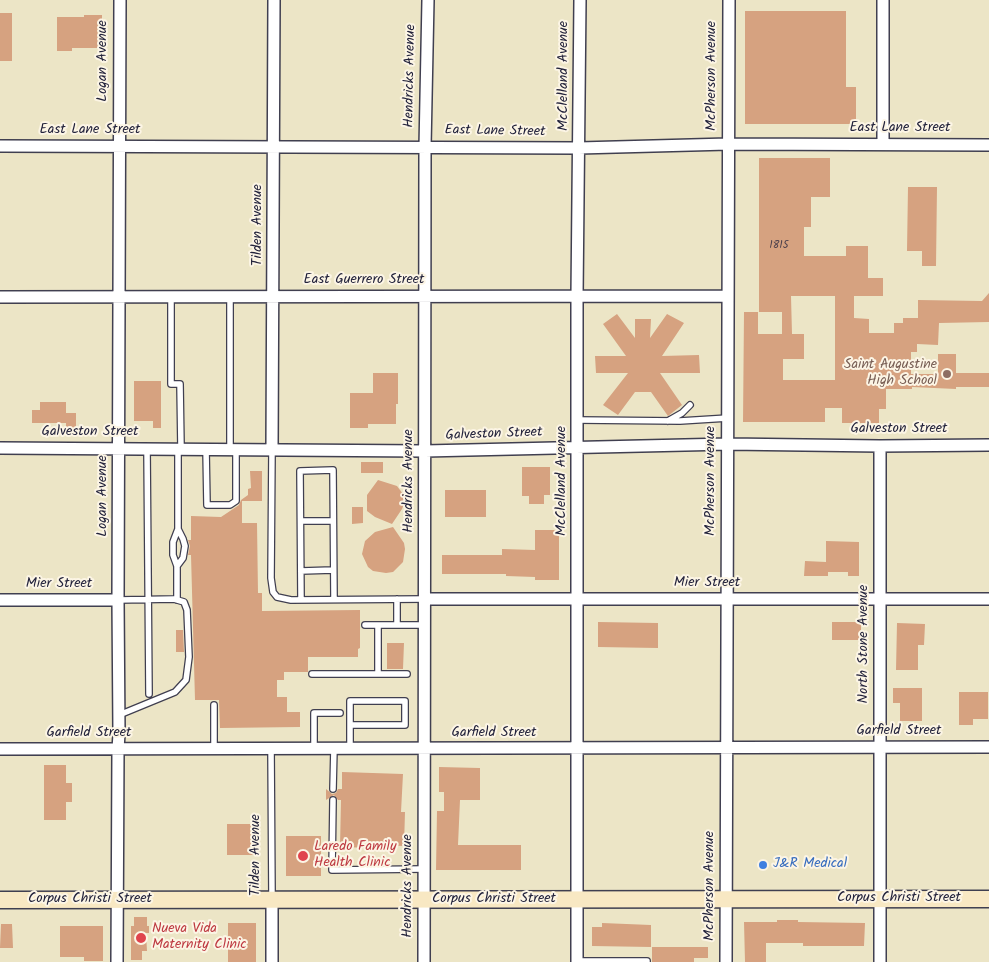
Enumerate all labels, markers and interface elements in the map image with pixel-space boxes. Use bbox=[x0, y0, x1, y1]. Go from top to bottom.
street label: Logan Avenue bbox=[96, 20, 112, 102]
street label: McClelland Avenue bbox=[557, 21, 573, 131]
street label: McPherson Avenue bbox=[705, 21, 721, 131]
street label: Hendricks Avenue bbox=[402, 24, 420, 128]
street label: East Lane Street bbox=[850, 121, 950, 137]
street label: East Lane Street bbox=[40, 123, 140, 139]
street label: East Lane Street bbox=[444, 123, 546, 141]
street label: Tilden Avenue bbox=[251, 184, 267, 266]
house number: 1815 bbox=[769, 239, 789, 253]
street label: East Guerrero Street bbox=[303, 273, 425, 289]
place label: Saint Augustine High School bbox=[844, 358, 937, 391]
marker: Saint Augustine High School bbox=[941, 368, 953, 380]
street label: Galveston Street bbox=[850, 422, 948, 438]
street label: Galveston Street bbox=[41, 425, 139, 441]
street label: Galveston Street bbox=[445, 425, 543, 445]
street label: McClelland Avenue bbox=[555, 426, 571, 536]
street label: McPherson Avenue bbox=[704, 426, 720, 536]
street label: Hendricks Avenue bbox=[402, 429, 418, 533]
street label: Logan Avenue bbox=[96, 455, 112, 537]
street label: Mier Street bbox=[674, 576, 740, 592]
street label: Mier Street bbox=[26, 577, 92, 593]
street label: North Stone Avenue bbox=[857, 585, 873, 703]
street label: Garfield Street bbox=[857, 724, 941, 740]
street label: Garfield Street bbox=[47, 726, 131, 742]
street label: Garfield Street bbox=[452, 726, 536, 742]
street label: Tilden Avenue bbox=[249, 814, 265, 896]
street label: McPherson Avenue bbox=[703, 831, 719, 941]
street label: Hendricks Avenue bbox=[401, 834, 417, 938]
place label: Laredo Family Health Clinic bbox=[314, 840, 396, 872]
marker: Laredo Family Health Clinic bbox=[296, 849, 310, 863]
place label: J&R Medical bbox=[773, 857, 847, 873]
marker: J&R Medical bbox=[757, 859, 769, 871]
street label: Corpus Christi Street bbox=[837, 891, 961, 907]
street label: Corpus Christi Street bbox=[28, 892, 152, 908]
street label: Corpus Christi Street bbox=[432, 892, 556, 908]
place label: Nueva Vida Maternity Clinic bbox=[152, 922, 247, 954]
marker: Nueva Vida Maternity Clinic bbox=[134, 931, 148, 945]

